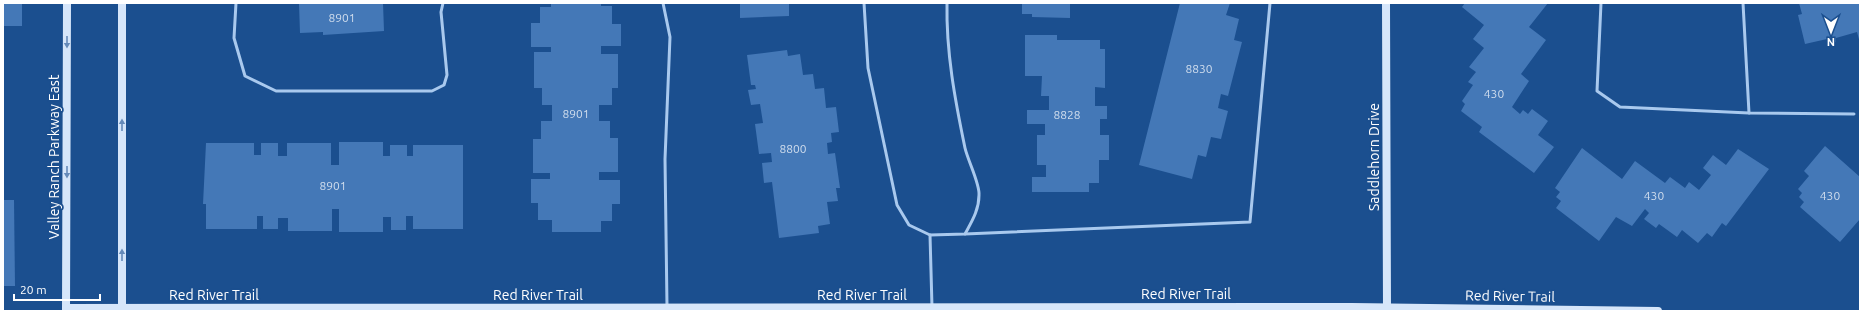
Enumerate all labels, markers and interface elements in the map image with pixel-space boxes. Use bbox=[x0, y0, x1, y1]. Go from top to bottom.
house number: 8901 bbox=[328, 11, 356, 24]
north arrow bbox=[1811, 12, 1851, 52]
one-way arrow bbox=[64, 36, 70, 49]
text: N bbox=[1827, 36, 1835, 48]
house number: 8830 bbox=[1185, 62, 1213, 75]
street label: Valley Ranch Parkway East bbox=[46, 74, 62, 239]
house number: 430 bbox=[1484, 87, 1504, 100]
street label: Saddlehorn Drive bbox=[1366, 103, 1382, 211]
house number: 8901 bbox=[562, 107, 590, 120]
house number: 8828 bbox=[1053, 108, 1081, 121]
one-way arrow bbox=[119, 118, 125, 131]
house number: 8800 bbox=[779, 142, 807, 155]
one-way arrow bbox=[64, 166, 70, 179]
house number: 8901 bbox=[319, 179, 347, 192]
house number: 430 bbox=[1644, 189, 1664, 202]
house number: 430 bbox=[1820, 189, 1840, 202]
one-way arrow bbox=[119, 248, 125, 261]
scale bar bbox=[14, 276, 100, 302]
text: 20 m bbox=[20, 283, 47, 296]
street label: Red River Trail bbox=[1141, 286, 1231, 302]
street label: Red River Trail bbox=[169, 287, 259, 303]
street label: Red River Trail bbox=[493, 287, 583, 303]
street label: Red River Trail bbox=[817, 287, 907, 303]
street label: Red River Trail bbox=[1465, 287, 1555, 305]

